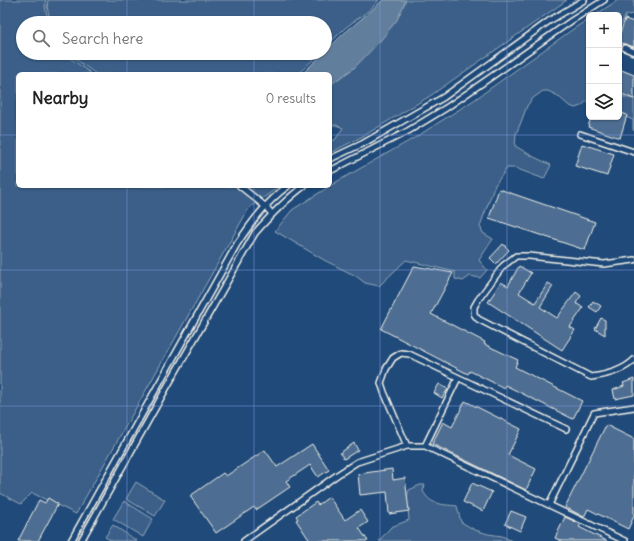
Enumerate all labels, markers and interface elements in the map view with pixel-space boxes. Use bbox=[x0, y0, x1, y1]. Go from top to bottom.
map controls bbox=[586, 12, 622, 120]
button: + bbox=[586, 12, 622, 48]
search box bbox=[16, 16, 332, 60]
icon: search bbox=[30, 27, 52, 49]
text: Search here bbox=[62, 29, 143, 48]
button: − bbox=[586, 48, 622, 84]
button: layers bbox=[586, 84, 622, 120]
text: Nearby bbox=[32, 87, 88, 109]
text: 0 results bbox=[266, 90, 316, 107]

